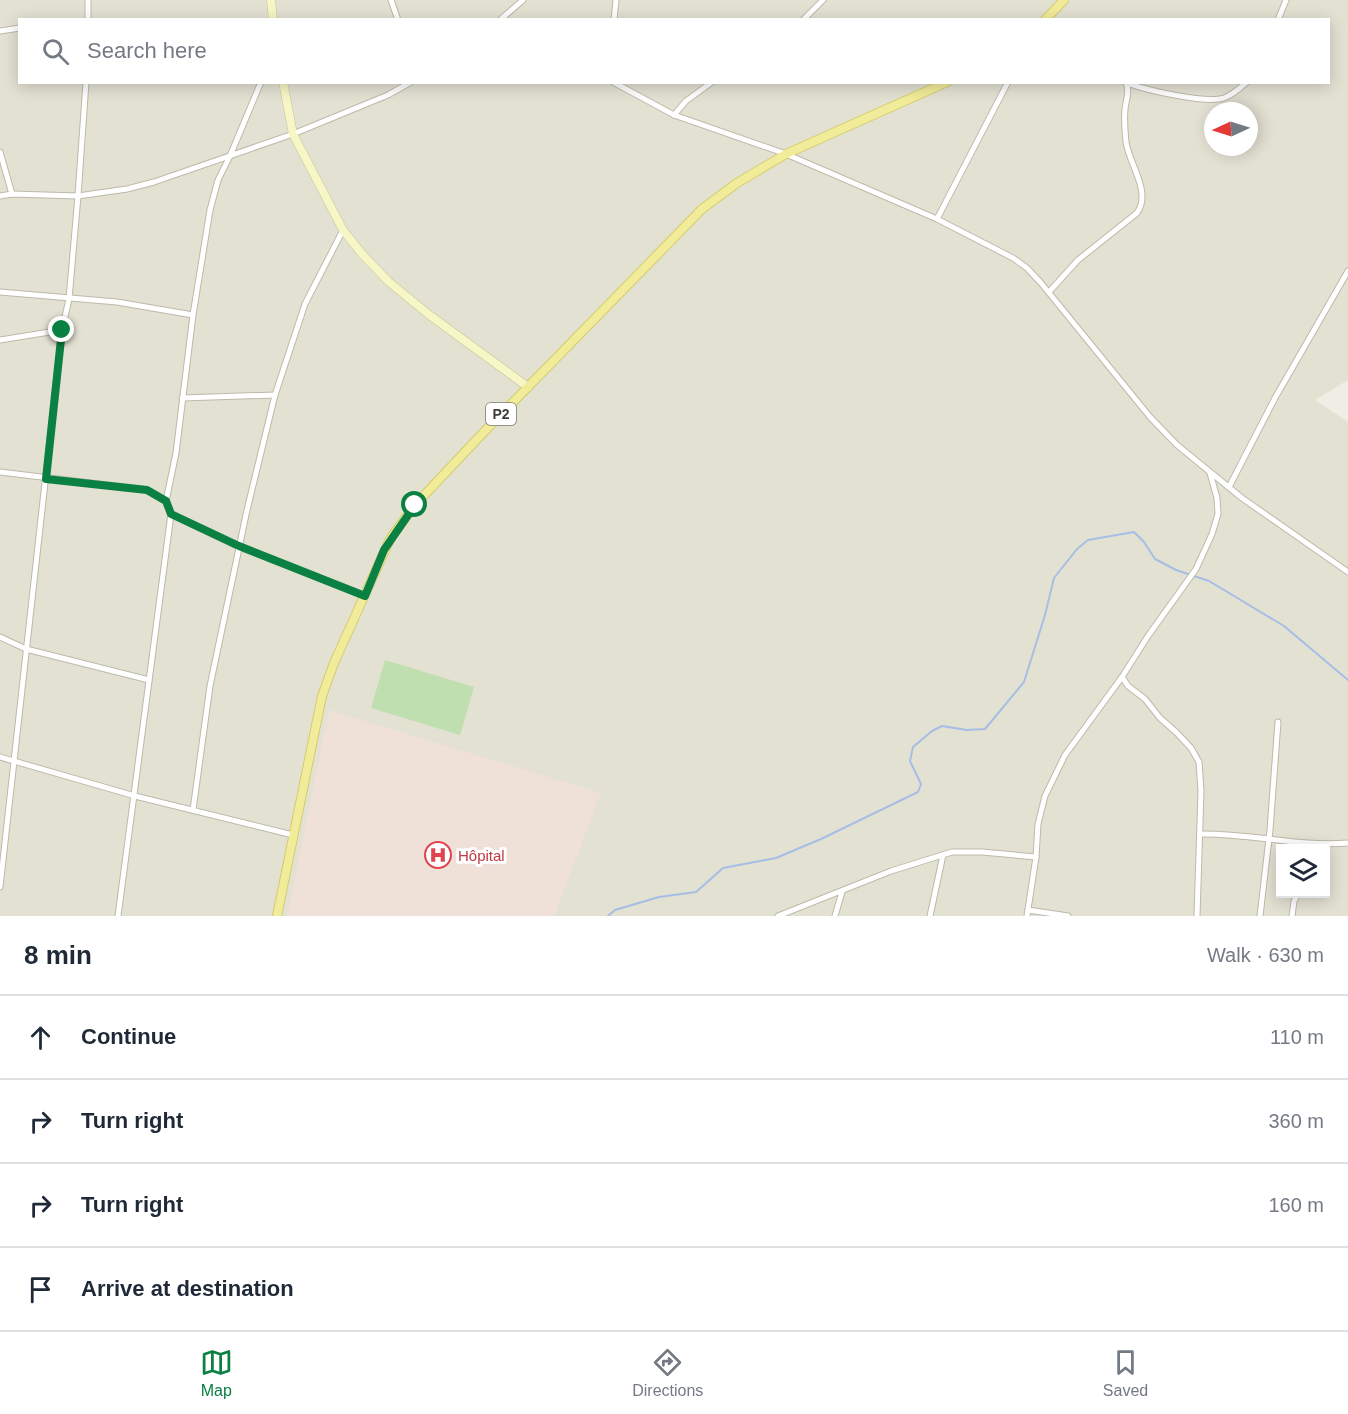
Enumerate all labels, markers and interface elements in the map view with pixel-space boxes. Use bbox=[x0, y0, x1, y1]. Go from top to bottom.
search box bbox=[18, 18, 1330, 84]
icon: search bbox=[39, 35, 72, 68]
text: Search here bbox=[87, 38, 207, 63]
north arrow bbox=[1204, 102, 1258, 156]
route end bbox=[48, 316, 74, 342]
road number: P2 bbox=[486, 403, 516, 425]
route start bbox=[401, 491, 427, 517]
hospital icon: Hôpital bbox=[423, 840, 453, 870]
map controls bbox=[1276, 844, 1330, 898]
button: layers bbox=[1276, 844, 1330, 898]
place label: Hôpital bbox=[458, 847, 505, 864]
text: 8 min bbox=[24, 940, 92, 970]
text: Walk · 630 m bbox=[1207, 944, 1324, 966]
icon: ahead bbox=[24, 1021, 57, 1054]
text: Continue bbox=[81, 1024, 176, 1049]
text: 110 m bbox=[1270, 1026, 1324, 1048]
icon: right bbox=[24, 1105, 57, 1138]
text: Turn right bbox=[81, 1108, 183, 1133]
text: 360 m bbox=[1268, 1110, 1324, 1132]
icon: right bbox=[24, 1189, 57, 1222]
text: Turn right bbox=[81, 1192, 183, 1217]
text: 160 m bbox=[1268, 1194, 1324, 1216]
icon: arrive bbox=[24, 1273, 57, 1306]
text: Arrive at destination bbox=[81, 1276, 294, 1301]
tab: Map bbox=[200, 1346, 233, 1400]
tab: Directions bbox=[632, 1346, 703, 1400]
tab: Saved bbox=[1103, 1346, 1148, 1400]

